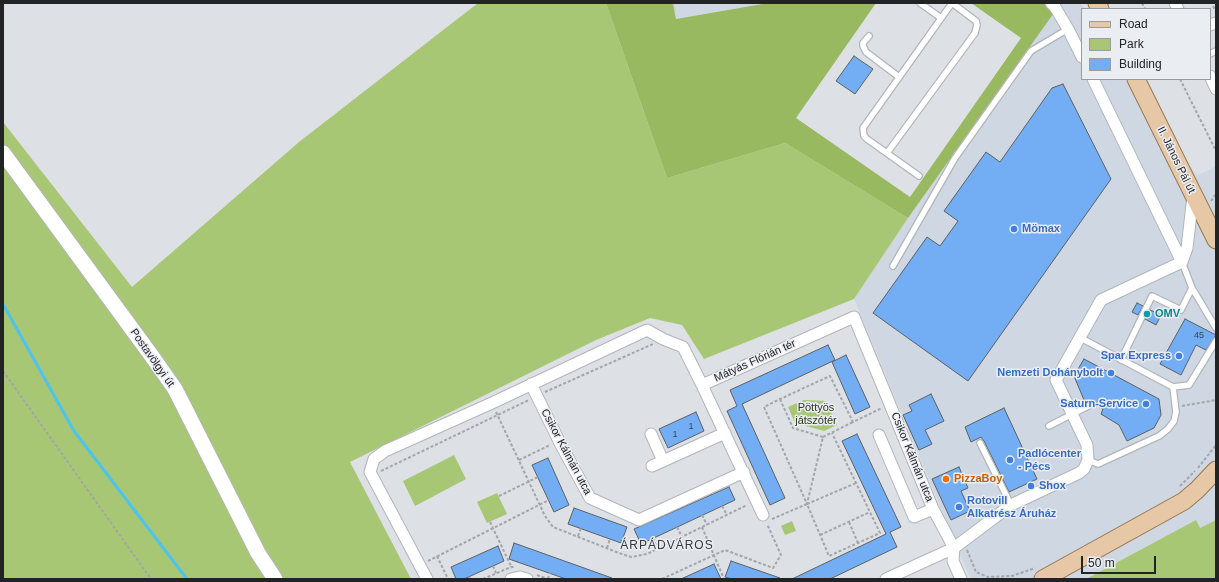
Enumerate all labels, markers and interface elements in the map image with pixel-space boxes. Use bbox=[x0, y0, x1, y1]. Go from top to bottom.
legend bbox=[1081, 8, 1211, 80]
text: Road bbox=[1119, 17, 1148, 31]
text: Park bbox=[1119, 37, 1144, 51]
text: Building bbox=[1119, 57, 1162, 71]
street label: II. János Pál út bbox=[1154, 124, 1198, 196]
place label: Mömax bbox=[1022, 222, 1060, 236]
marker: Mömax bbox=[1009, 224, 1019, 234]
place label: OMV bbox=[1155, 307, 1180, 321]
marker: OMV bbox=[1142, 309, 1152, 319]
street label: Postavölgyi út bbox=[127, 326, 177, 390]
house number: 45 bbox=[1194, 331, 1204, 341]
street label: Mátyás Flórián tér bbox=[712, 337, 798, 385]
place label: Spar Express bbox=[1101, 349, 1171, 363]
marker: Spar Express bbox=[1174, 351, 1184, 361]
place label: Nemzeti Dohánybolt bbox=[997, 366, 1103, 380]
marker: Nemzeti Dohánybolt bbox=[1106, 368, 1116, 378]
place label: Saturn-Service bbox=[1060, 397, 1138, 411]
marker: Saturn-Service bbox=[1141, 399, 1151, 409]
park label: Pöttyös játszótér bbox=[795, 401, 837, 427]
street label: Csikor Kálmán utca bbox=[538, 407, 594, 497]
street label: Csikor Kálmán utca bbox=[888, 410, 936, 504]
house number: 1 bbox=[688, 422, 694, 432]
house number: 1 bbox=[672, 430, 678, 440]
place label: Padlócenter - Pécs bbox=[1018, 447, 1081, 473]
marker: Padlócenter - Pécs bbox=[1005, 455, 1015, 465]
place label: PizzaBoy bbox=[954, 472, 1002, 486]
marker: PizzaBoy bbox=[941, 474, 951, 484]
place label: Shox bbox=[1039, 479, 1066, 493]
marker: Shox bbox=[1026, 481, 1036, 491]
place label: Rotovill Alkatrész Áruház bbox=[967, 494, 1056, 520]
marker: Rotovill Alkatrész Áruház bbox=[954, 502, 964, 512]
district label: ÁRPÁDVÁROS bbox=[620, 539, 714, 553]
scale bar bbox=[1083, 548, 1158, 574]
text: 50 m bbox=[1088, 556, 1115, 570]

